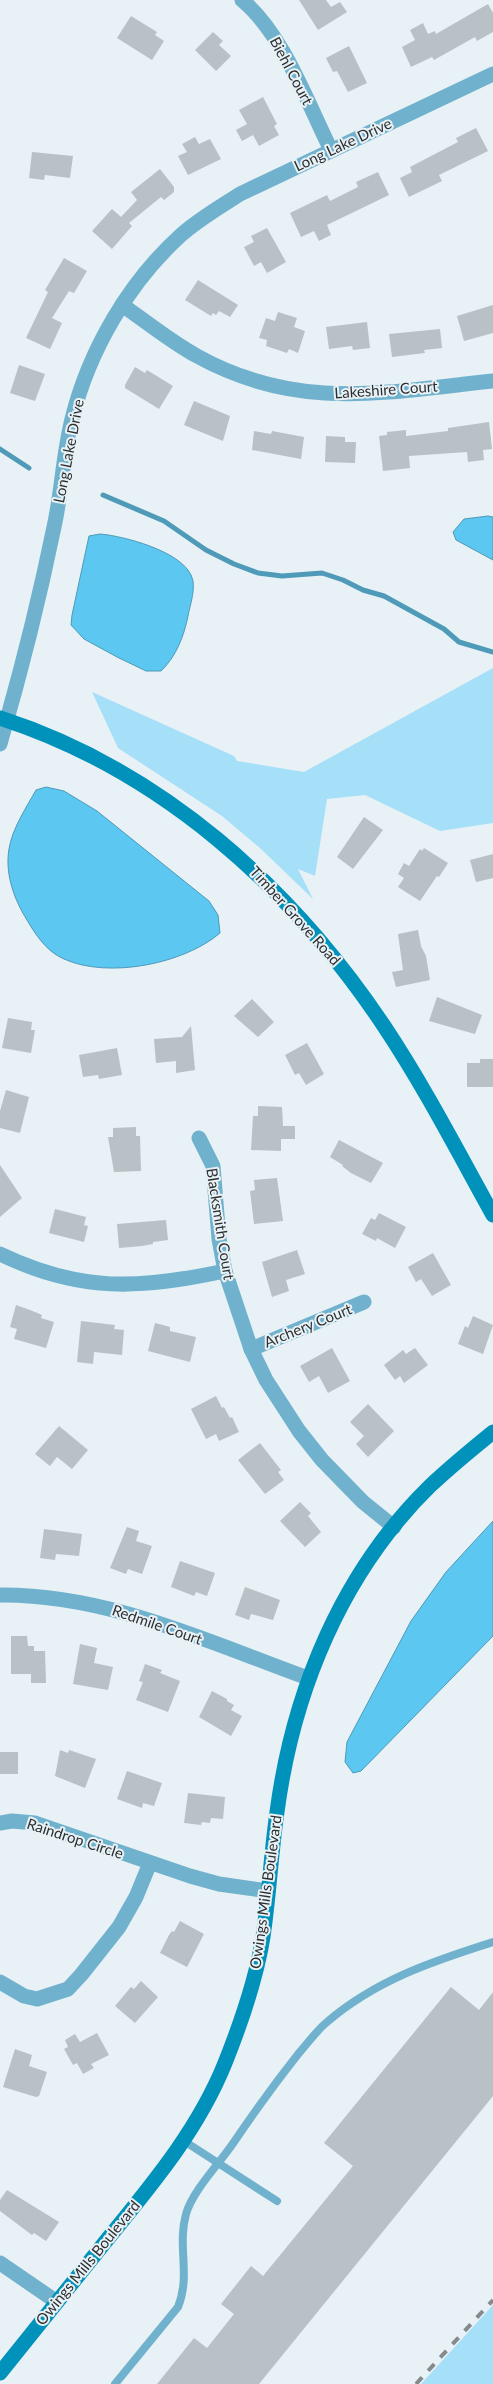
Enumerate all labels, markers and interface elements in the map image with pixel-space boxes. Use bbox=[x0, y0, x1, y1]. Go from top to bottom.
street label: Biehl Court bbox=[266, 33, 318, 108]
street label: Long Lake Drive bbox=[291, 114, 394, 175]
street label: Lakeshire Court bbox=[334, 376, 439, 402]
street label: Long Lake Drive bbox=[49, 397, 87, 504]
street label: Timber Grove Road bbox=[247, 862, 345, 969]
street label: Blacksmith Court bbox=[203, 1167, 239, 1282]
street label: Archery Court bbox=[261, 1299, 355, 1351]
street label: Redmile Court bbox=[110, 1600, 205, 1648]
street label: Raindrop Circle bbox=[25, 1814, 126, 1862]
street label: Owings Mills Boulevard bbox=[245, 1814, 285, 1970]
street label: Owings Mills Boulevard bbox=[31, 2196, 143, 2328]

